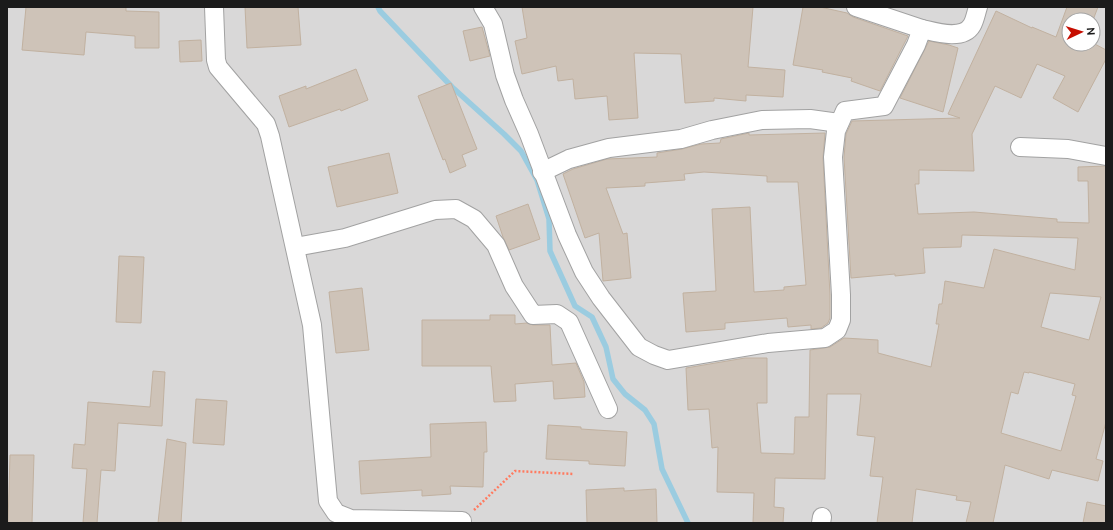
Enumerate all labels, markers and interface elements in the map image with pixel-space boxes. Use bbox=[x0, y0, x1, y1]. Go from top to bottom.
north arrow bbox=[1061, 12, 1101, 52]
text: N bbox=[1085, 27, 1097, 36]

